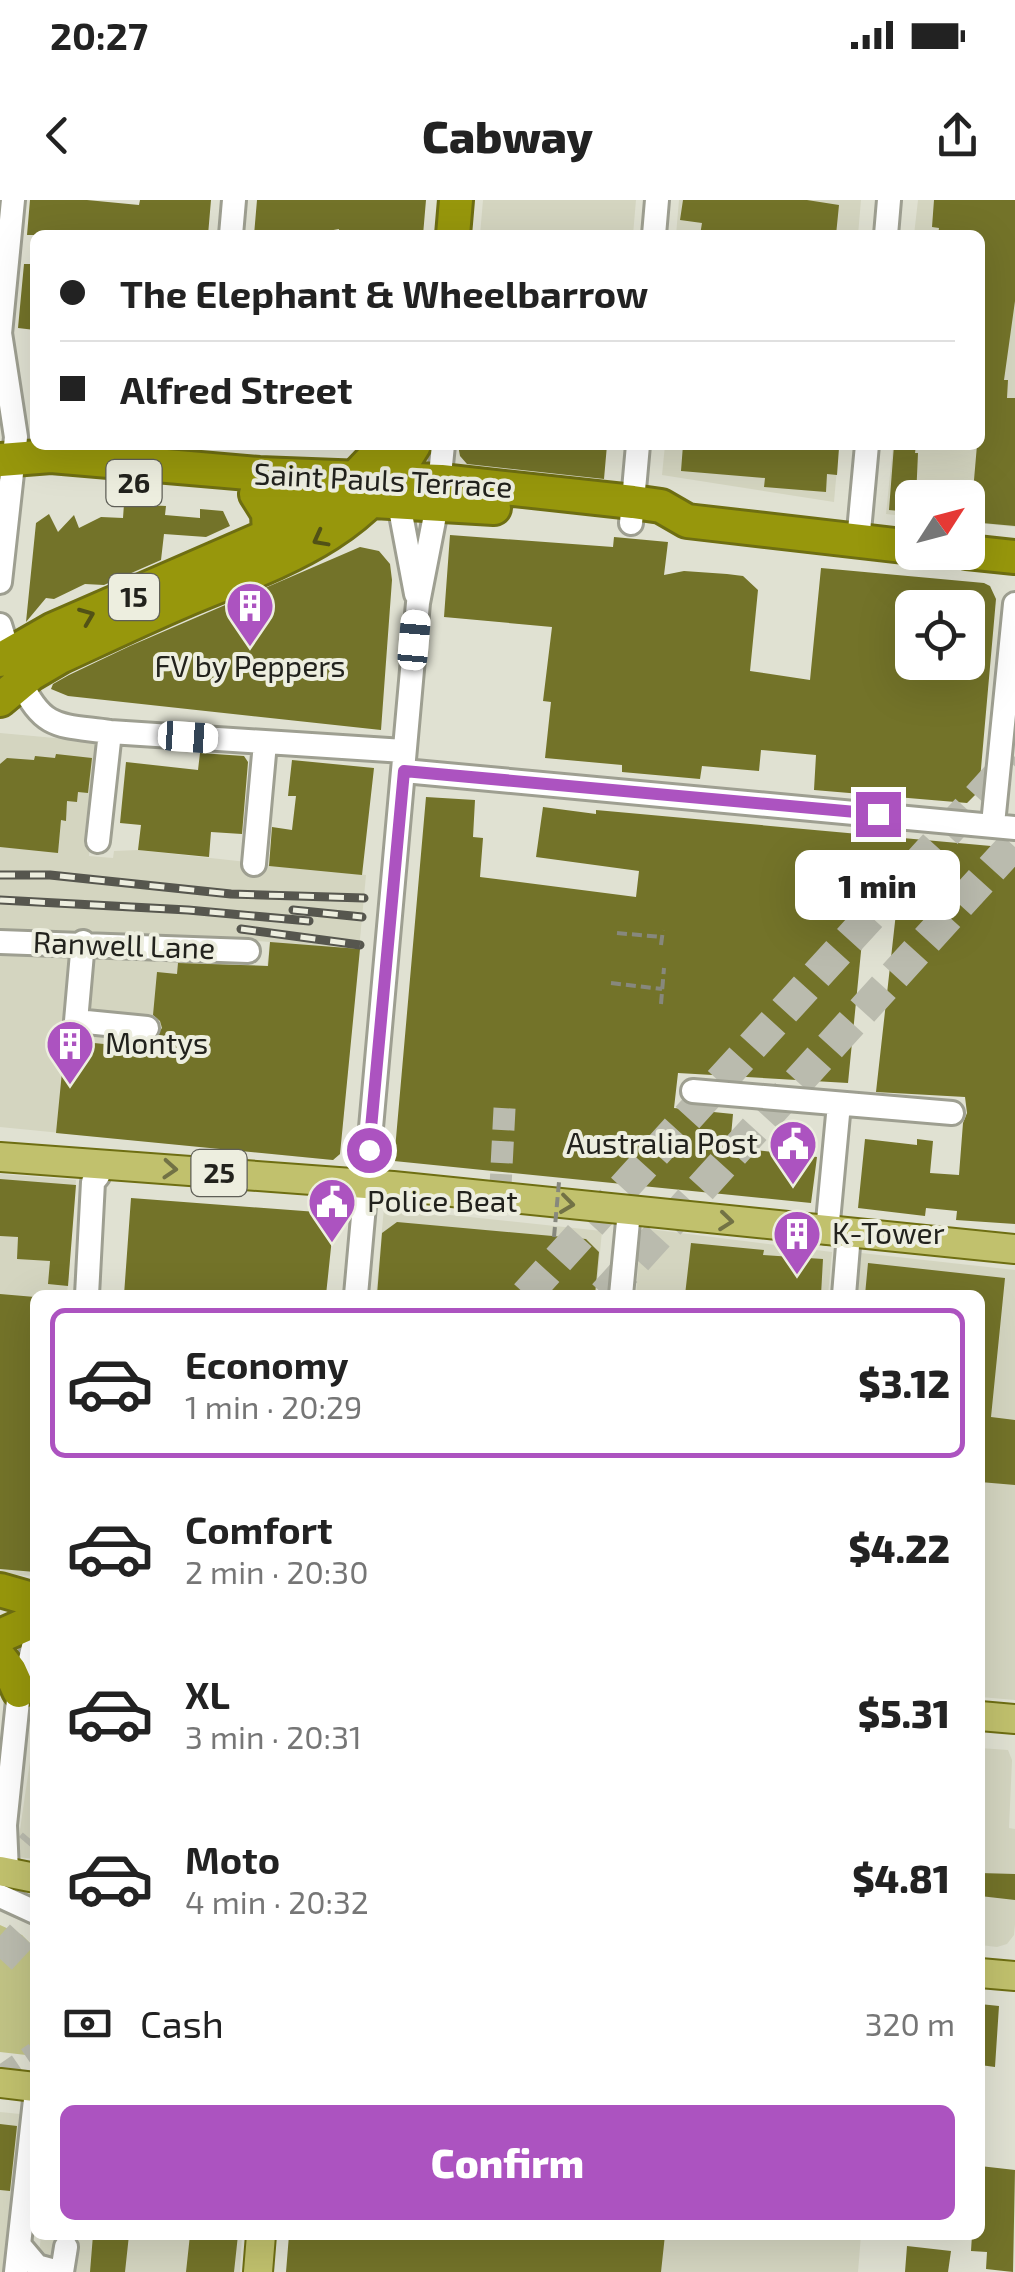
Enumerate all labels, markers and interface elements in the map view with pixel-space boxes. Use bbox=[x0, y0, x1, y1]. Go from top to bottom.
text: 20:27 bbox=[50, 12, 148, 58]
icon: back bbox=[30, 108, 85, 163]
text: Cabway bbox=[422, 108, 593, 162]
icon: share bbox=[930, 108, 985, 163]
text: The Elephant & Wheelbarrow bbox=[120, 270, 648, 316]
text: Alfred Street bbox=[120, 366, 353, 412]
street label: Saint Pauls Terrace bbox=[253, 454, 513, 504]
road number: 26 bbox=[106, 460, 162, 506]
north arrow bbox=[895, 480, 985, 570]
map controls bbox=[895, 480, 985, 680]
one-way arrow bbox=[312, 527, 331, 546]
road number: 15 bbox=[109, 574, 159, 620]
building icon: FV by Peppers bbox=[224, 580, 276, 648]
button: locate bbox=[895, 590, 985, 680]
one-way arrow bbox=[77, 608, 94, 628]
car bbox=[396, 609, 432, 671]
place label: FV by Peppers bbox=[154, 647, 346, 683]
car bbox=[157, 720, 219, 754]
route end bbox=[856, 792, 901, 837]
callout: 1 min bbox=[796, 849, 960, 919]
text: 1 min bbox=[838, 866, 917, 904]
street label: Ranwell Lane bbox=[32, 923, 216, 965]
building icon: Montys bbox=[44, 1018, 96, 1086]
place label: Montys bbox=[105, 1024, 208, 1060]
public building icon: Australia Post bbox=[767, 1118, 819, 1186]
place label: Australia Post bbox=[566, 1124, 758, 1160]
route start bbox=[347, 1128, 392, 1173]
road number: 25 bbox=[192, 1150, 246, 1196]
one-way arrow bbox=[163, 1158, 179, 1180]
public building icon: Police Beat bbox=[306, 1176, 358, 1244]
place label: Police Beat bbox=[367, 1182, 518, 1218]
one-way arrow bbox=[560, 1193, 576, 1214]
building icon: K-Tower bbox=[771, 1208, 823, 1276]
one-way arrow bbox=[718, 1210, 734, 1232]
place label: K-Tower bbox=[832, 1214, 945, 1250]
icon: car bbox=[65, 1338, 155, 1428]
text: Economy bbox=[185, 1341, 349, 1387]
text: $3.12 bbox=[858, 1360, 950, 1406]
text: 1 min · 20:29 bbox=[185, 1387, 362, 1425]
icon: car bbox=[65, 1503, 155, 1593]
text: Comfort bbox=[185, 1506, 333, 1552]
text: $4.22 bbox=[849, 1525, 950, 1571]
text: 2 min · 20:30 bbox=[185, 1552, 368, 1590]
icon: car bbox=[65, 1668, 155, 1758]
text: XL bbox=[185, 1671, 230, 1717]
text: $5.31 bbox=[858, 1690, 950, 1736]
text: 3 min · 20:31 bbox=[185, 1717, 362, 1755]
icon: car bbox=[65, 1833, 155, 1923]
text: Moto bbox=[185, 1836, 280, 1882]
text: $4.81 bbox=[852, 1855, 950, 1901]
text: 4 min · 20:32 bbox=[185, 1882, 369, 1920]
icon: cash bbox=[60, 1996, 115, 2051]
text: Cash bbox=[140, 2000, 224, 2046]
text: 320 m bbox=[865, 2004, 955, 2042]
button: Confirm bbox=[60, 2105, 955, 2220]

